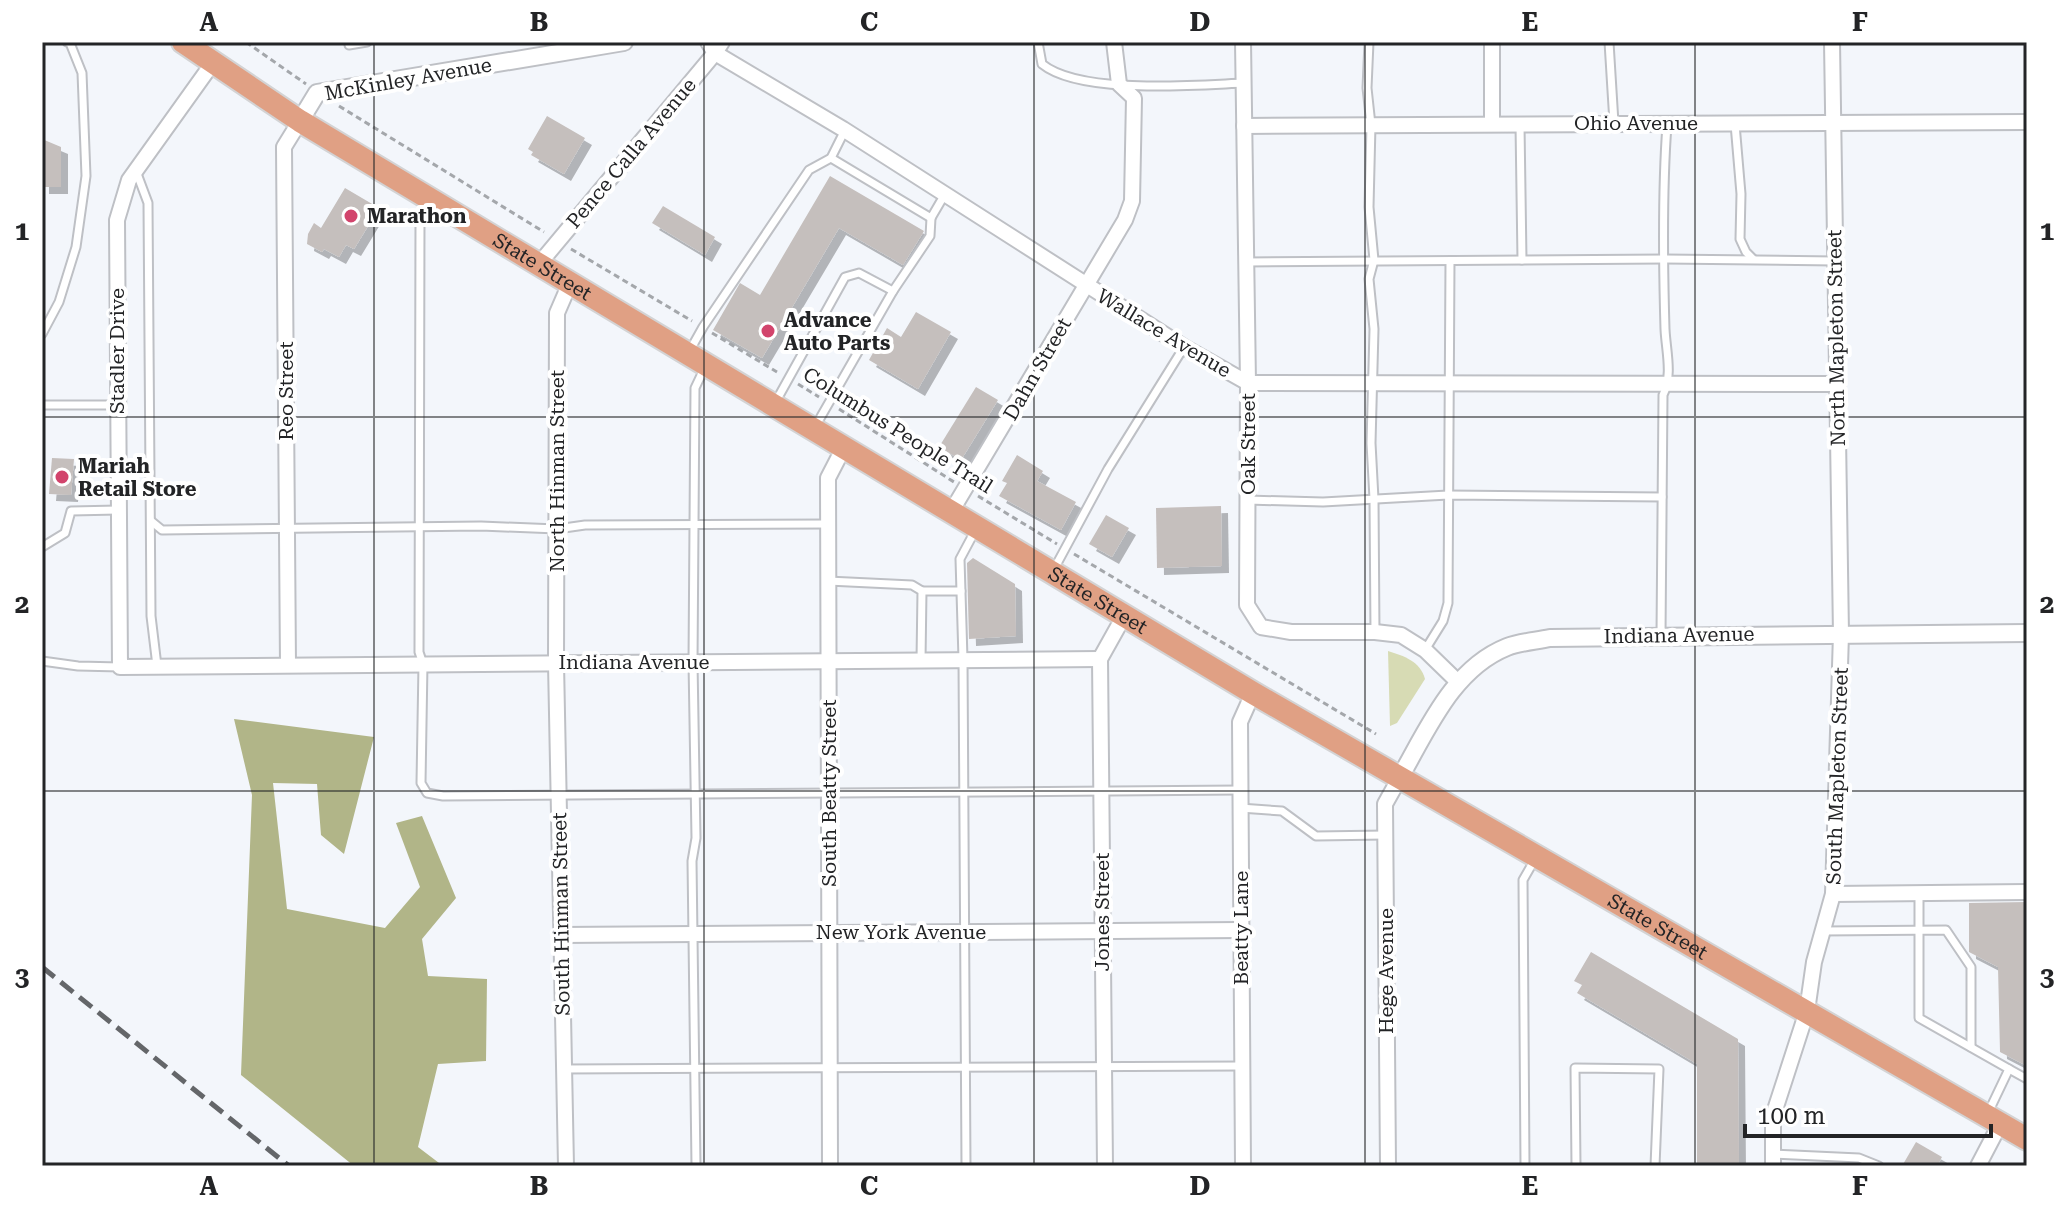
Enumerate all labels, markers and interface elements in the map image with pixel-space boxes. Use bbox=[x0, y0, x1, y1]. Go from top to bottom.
text: A bbox=[200, 7, 219, 37]
text: B bbox=[530, 7, 548, 37]
text: C bbox=[860, 7, 878, 37]
text: D bbox=[1190, 7, 1210, 37]
text: E bbox=[1522, 7, 1538, 37]
text: F bbox=[1852, 7, 1868, 37]
street label: McKinley Avenue bbox=[323, 52, 493, 106]
street label: Pence Calla Avenue bbox=[561, 73, 701, 233]
street label: Ohio Avenue bbox=[1574, 111, 1698, 135]
place label: Marathon bbox=[367, 204, 467, 228]
marker: Marathon bbox=[342, 207, 360, 225]
text: 1 bbox=[15, 216, 29, 246]
text: 1 bbox=[2040, 216, 2054, 246]
street label: State Street bbox=[489, 228, 597, 306]
street label: North Mapleton Street bbox=[1822, 229, 1850, 447]
street label: Wallace Avenue bbox=[1093, 284, 1235, 382]
street label: Stadler Drive bbox=[105, 288, 129, 414]
place label: Advance Auto Parts bbox=[784, 308, 890, 355]
street label: Dahn Street bbox=[998, 313, 1076, 425]
marker: Advance Auto Parts bbox=[759, 322, 777, 340]
street label: Reo Street bbox=[274, 341, 298, 441]
street label: Columbus People Trail bbox=[799, 362, 997, 498]
street label: North Hinman Street bbox=[545, 369, 569, 572]
street label: Oak Street bbox=[1236, 393, 1260, 495]
place label: Mariah Retail Store bbox=[78, 454, 197, 501]
marker: Mariah Retail Store bbox=[53, 468, 71, 486]
street label: State Street bbox=[1044, 561, 1152, 639]
text: 2 bbox=[15, 589, 29, 619]
text: 2 bbox=[2040, 589, 2054, 619]
street label: Indiana Avenue bbox=[1603, 622, 1755, 648]
street label: Indiana Avenue bbox=[559, 650, 709, 674]
street label: South Mapleton Street bbox=[1821, 666, 1853, 885]
street label: South Beatty Street bbox=[817, 699, 841, 887]
street label: South Hinman Street bbox=[547, 812, 575, 1016]
street label: Jones Street bbox=[1090, 852, 1114, 972]
street label: Beatty Lane bbox=[1229, 871, 1253, 985]
street label: State Street bbox=[1604, 888, 1713, 965]
street label: Hege Avenue bbox=[1374, 908, 1398, 1034]
street label: New York Avenue bbox=[816, 920, 986, 944]
text: 3 bbox=[15, 962, 29, 992]
text: 3 bbox=[2040, 962, 2054, 992]
scale bar bbox=[1745, 1088, 1991, 1138]
text: 100 m bbox=[1757, 1102, 1825, 1130]
text: A bbox=[200, 1171, 219, 1201]
text: B bbox=[530, 1171, 548, 1201]
text: C bbox=[860, 1171, 878, 1201]
text: D bbox=[1190, 1171, 1210, 1201]
text: E bbox=[1522, 1171, 1538, 1201]
text: F bbox=[1852, 1171, 1868, 1201]

